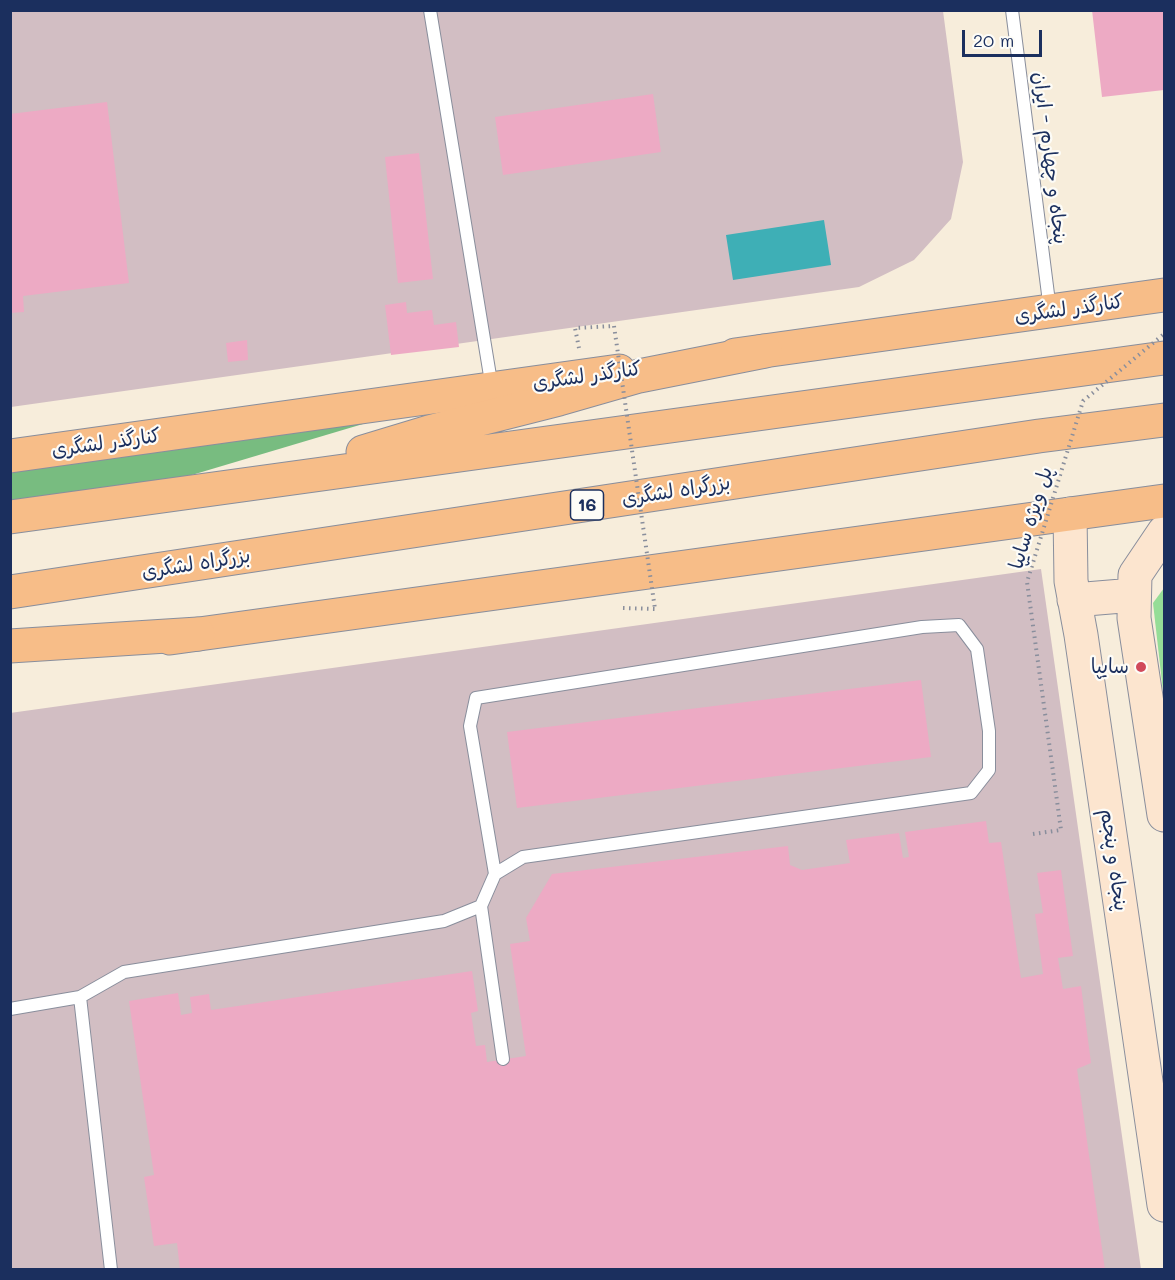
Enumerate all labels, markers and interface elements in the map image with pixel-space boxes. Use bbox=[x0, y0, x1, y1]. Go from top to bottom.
scale bar bbox=[965, 18, 1044, 56]
text: 20 m bbox=[973, 28, 1014, 52]
street label: پنجاه و چهارم - ایران bbox=[1028, 71, 1072, 245]
street label: کنارگذر لشگری bbox=[1013, 289, 1125, 329]
street label: کنارگذر لشگری bbox=[531, 356, 643, 396]
street label: کنارگذر لشگری bbox=[50, 423, 162, 463]
street label: پل ویژه سایپا bbox=[1004, 464, 1058, 572]
street label: بزرگراه لشگری bbox=[620, 471, 732, 511]
road number: 16 bbox=[570, 490, 604, 520]
street label: بزرگراه لشگری bbox=[140, 544, 252, 584]
place label: سایپا bbox=[1091, 655, 1129, 679]
marker: سایپا bbox=[1134, 660, 1148, 674]
street label: پنجاه و پنجم bbox=[1095, 807, 1133, 913]

